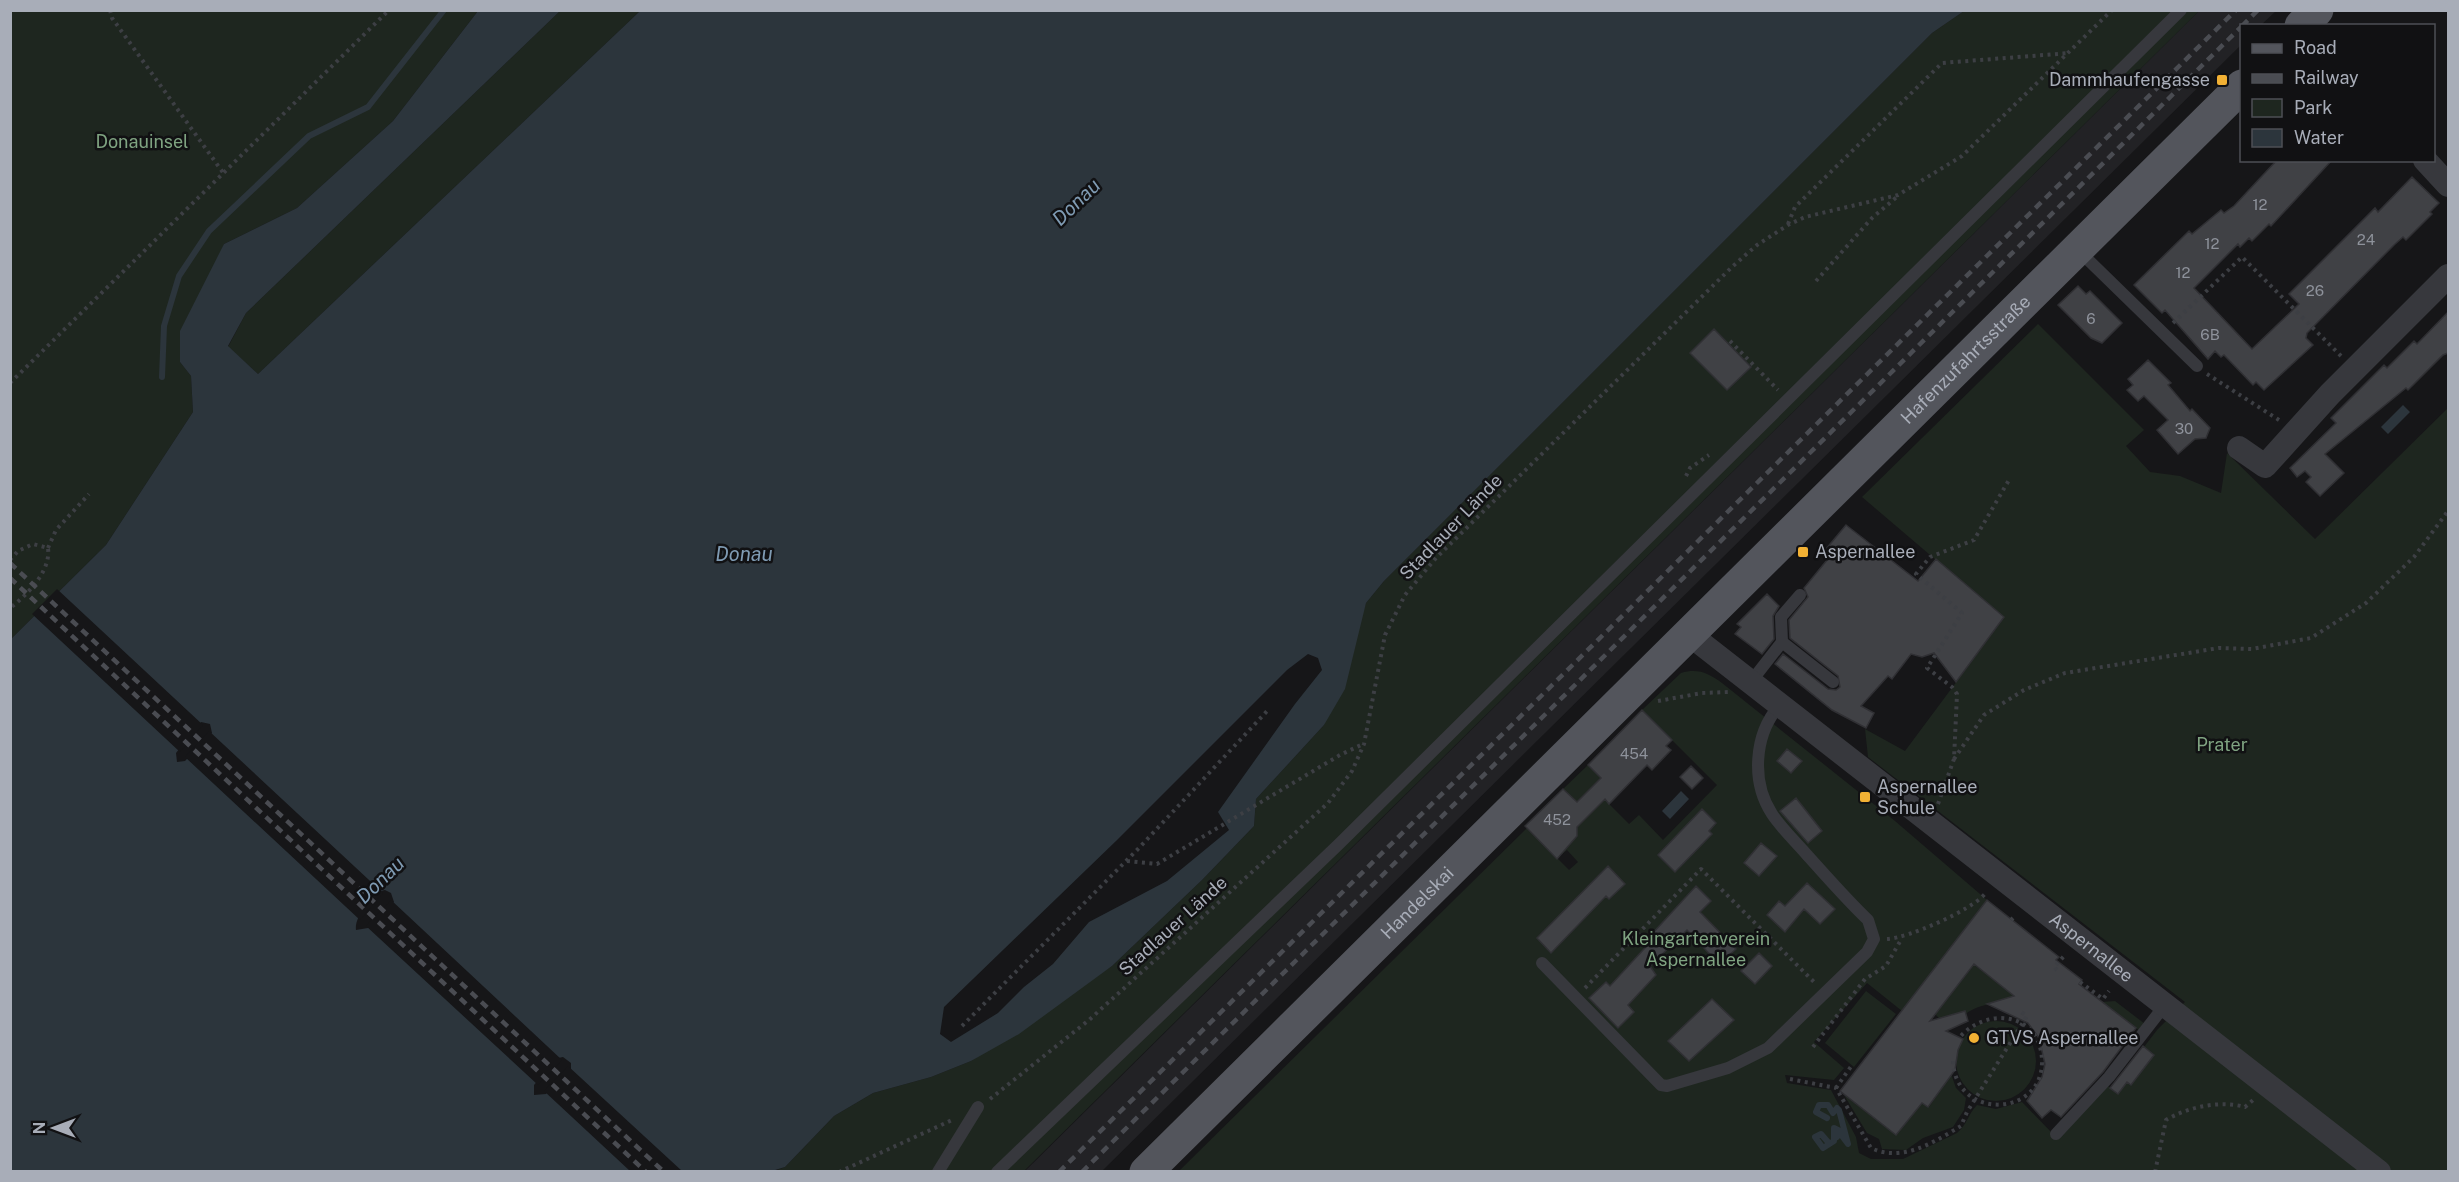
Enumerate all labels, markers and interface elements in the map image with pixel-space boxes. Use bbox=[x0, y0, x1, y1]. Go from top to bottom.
legend bbox=[2240, 24, 2435, 162]
text: Road bbox=[2294, 37, 2337, 58]
text: Railway bbox=[2294, 67, 2359, 88]
place label: Dammhaufengasse bbox=[2049, 69, 2210, 90]
marker: Dammhaufengasse bbox=[2215, 73, 2229, 87]
text: Park bbox=[2294, 97, 2332, 118]
text: Water bbox=[2294, 127, 2344, 148]
park label: Donauinsel bbox=[95, 131, 189, 152]
water label: Donau bbox=[1047, 173, 1105, 231]
house number: 12 bbox=[2252, 196, 2268, 213]
house number: 24 bbox=[2357, 231, 2375, 248]
house number: 12 bbox=[2204, 235, 2220, 252]
house number: 12 bbox=[2175, 264, 2191, 281]
house number: 26 bbox=[2306, 282, 2324, 299]
street label: Hafenzufahrtsstraße bbox=[1896, 291, 2035, 428]
house number: 6 bbox=[2086, 310, 2096, 327]
house number: 6B bbox=[2200, 326, 2220, 343]
house number: 30 bbox=[2175, 420, 2193, 437]
street label: Stadlauer Lände bbox=[1395, 470, 1506, 584]
place label: Aspernallee bbox=[1815, 541, 1915, 562]
water label: Donau bbox=[715, 542, 773, 566]
marker: Aspernallee bbox=[1796, 545, 1810, 559]
park label: Prater bbox=[2196, 734, 2248, 755]
house number: 454 bbox=[1620, 745, 1648, 762]
place label: Aspernallee Schule bbox=[1877, 776, 1977, 818]
marker: Aspernallee Schule bbox=[1858, 790, 1872, 804]
house number: 452 bbox=[1543, 811, 1571, 828]
water label: Donau bbox=[351, 851, 409, 909]
street label: Handelskai bbox=[1376, 862, 1458, 943]
street label: Stadlauer Lände bbox=[1114, 872, 1231, 980]
street label: Aspernallee bbox=[2045, 908, 2138, 986]
park label: Kleingartenverein Aspernallee bbox=[1622, 928, 1770, 970]
place label: GTVS Aspernallee bbox=[1986, 1027, 2139, 1048]
marker: GTVS Aspernallee bbox=[1967, 1031, 1981, 1045]
north arrow bbox=[24, 1098, 84, 1158]
text: N bbox=[30, 1122, 49, 1134]

